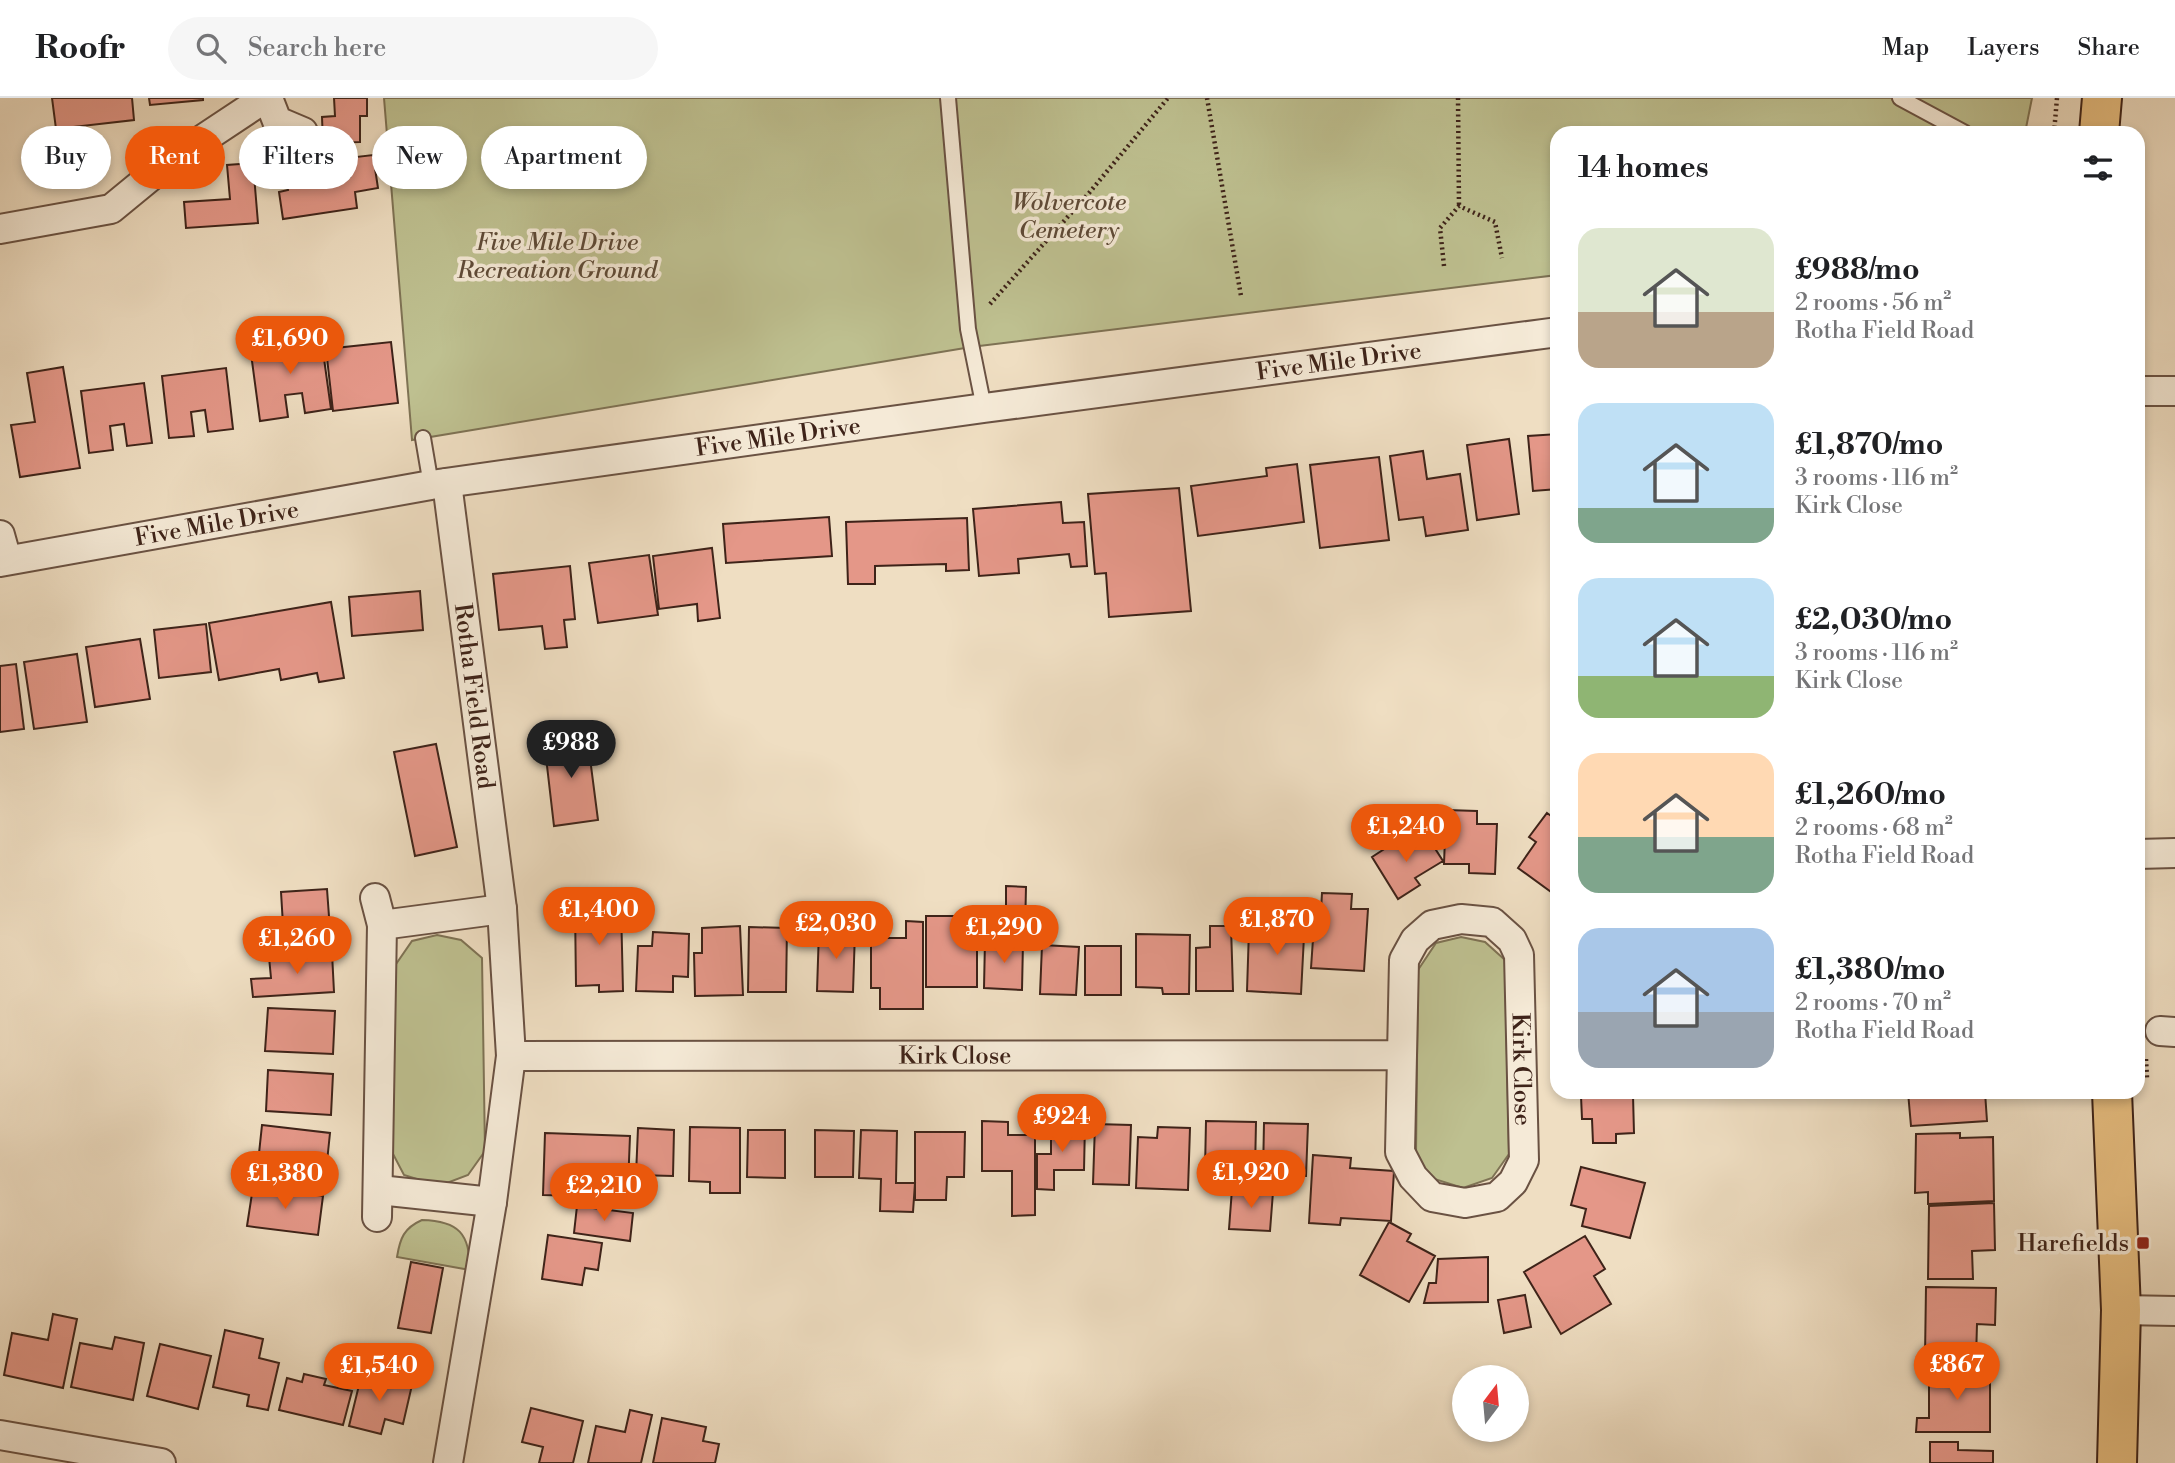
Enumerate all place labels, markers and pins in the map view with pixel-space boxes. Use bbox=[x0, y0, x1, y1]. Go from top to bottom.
pin: £1,690 bbox=[233, 316, 347, 376]
pin: £988 bbox=[530, 720, 612, 780]
pin: £1,240 bbox=[1349, 804, 1463, 864]
pin: £1,400 bbox=[542, 888, 656, 947]
pin: £1,870 bbox=[1220, 898, 1334, 957]
pin: £2,030 bbox=[779, 902, 893, 961]
pin: £1,290 bbox=[947, 906, 1061, 965]
pin: £1,260 bbox=[240, 916, 354, 976]
pin: £924 bbox=[1021, 1094, 1103, 1154]
pin: £1,920 bbox=[1194, 1150, 1308, 1210]
pin: £1,380 bbox=[228, 1152, 342, 1211]
pin: £2,210 bbox=[547, 1164, 661, 1223]
place label: Harefields bbox=[2017, 1229, 2129, 1259]
marker: Harefields bbox=[2135, 1235, 2151, 1251]
pin: £867 bbox=[1916, 1342, 1998, 1402]
pin: £1,540 bbox=[322, 1344, 436, 1403]

